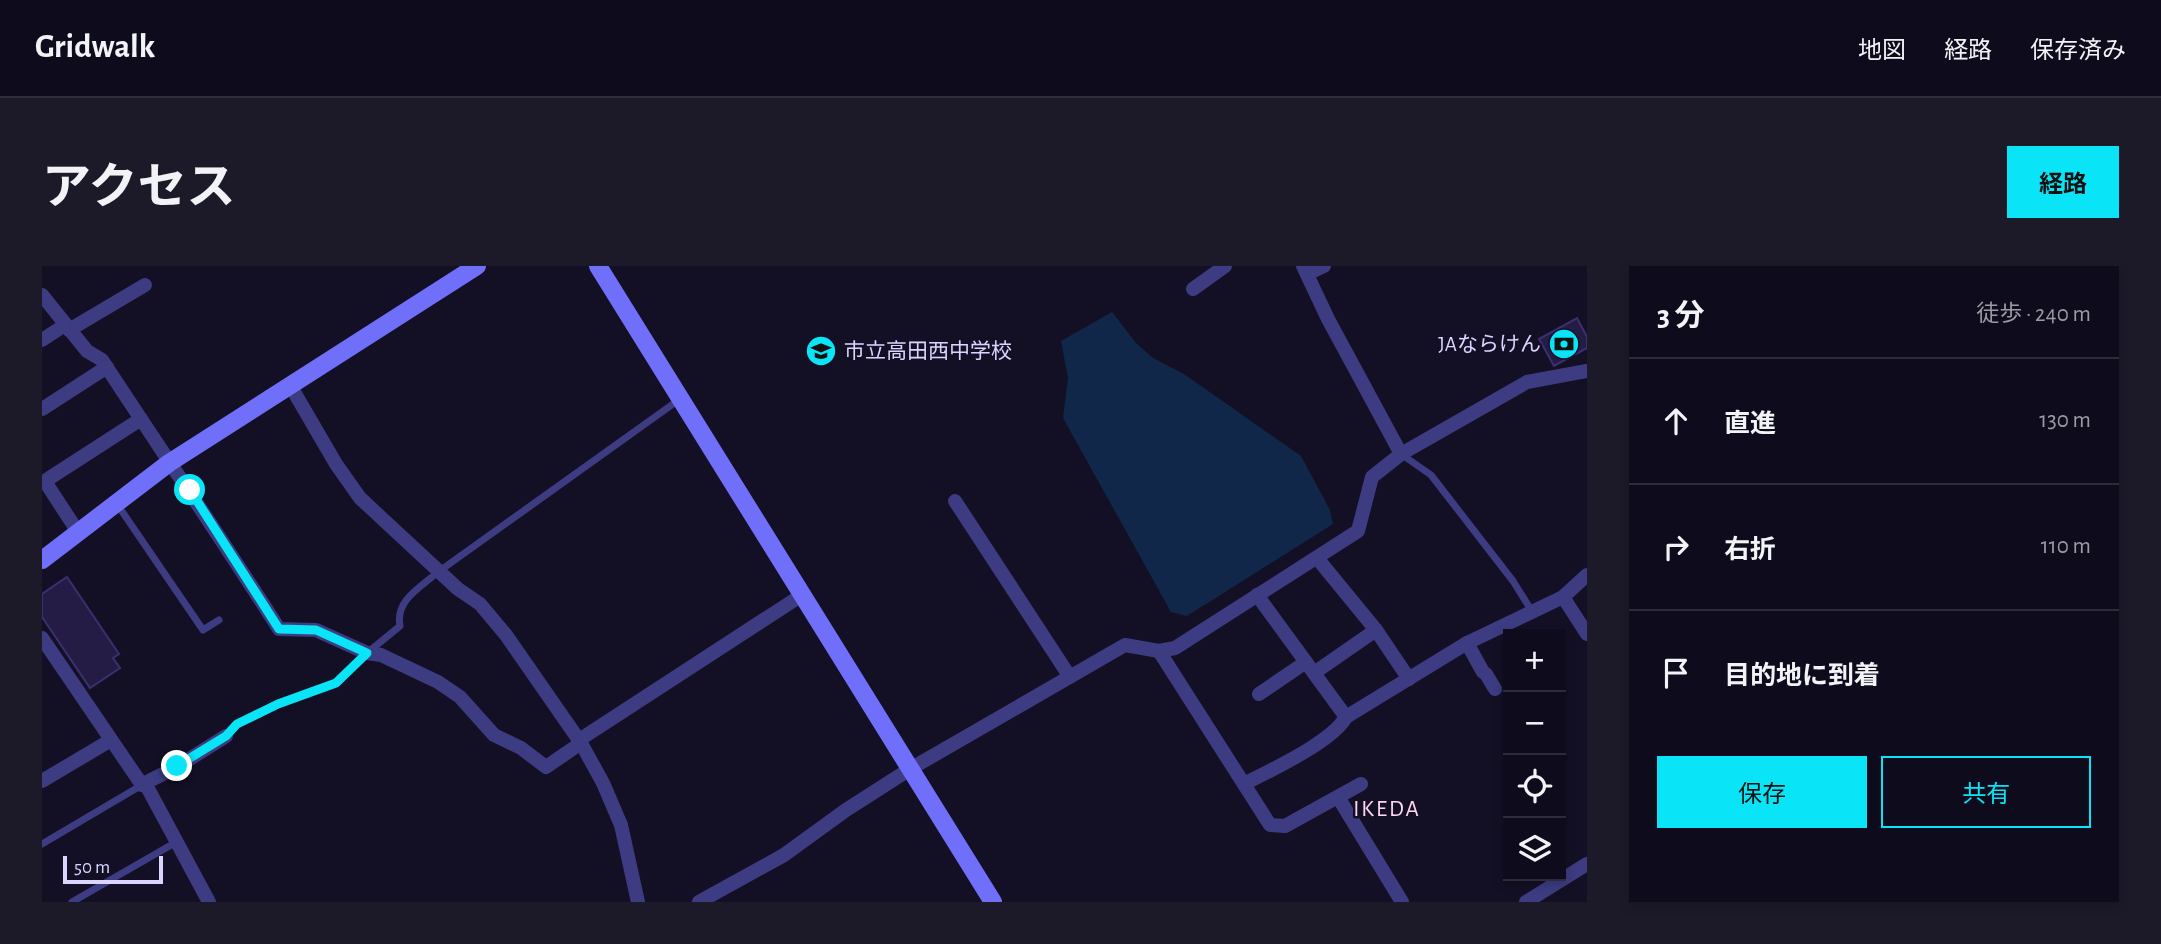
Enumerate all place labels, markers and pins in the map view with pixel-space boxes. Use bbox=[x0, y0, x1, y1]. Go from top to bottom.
bank icon: JAならけん bbox=[1547, 327, 1581, 361]
school or university icon: 市立高田西中学校 bbox=[804, 334, 838, 368]
place label: JAならけん bbox=[1438, 334, 1541, 355]
place label: 市立高田西中学校 bbox=[844, 340, 1012, 362]

